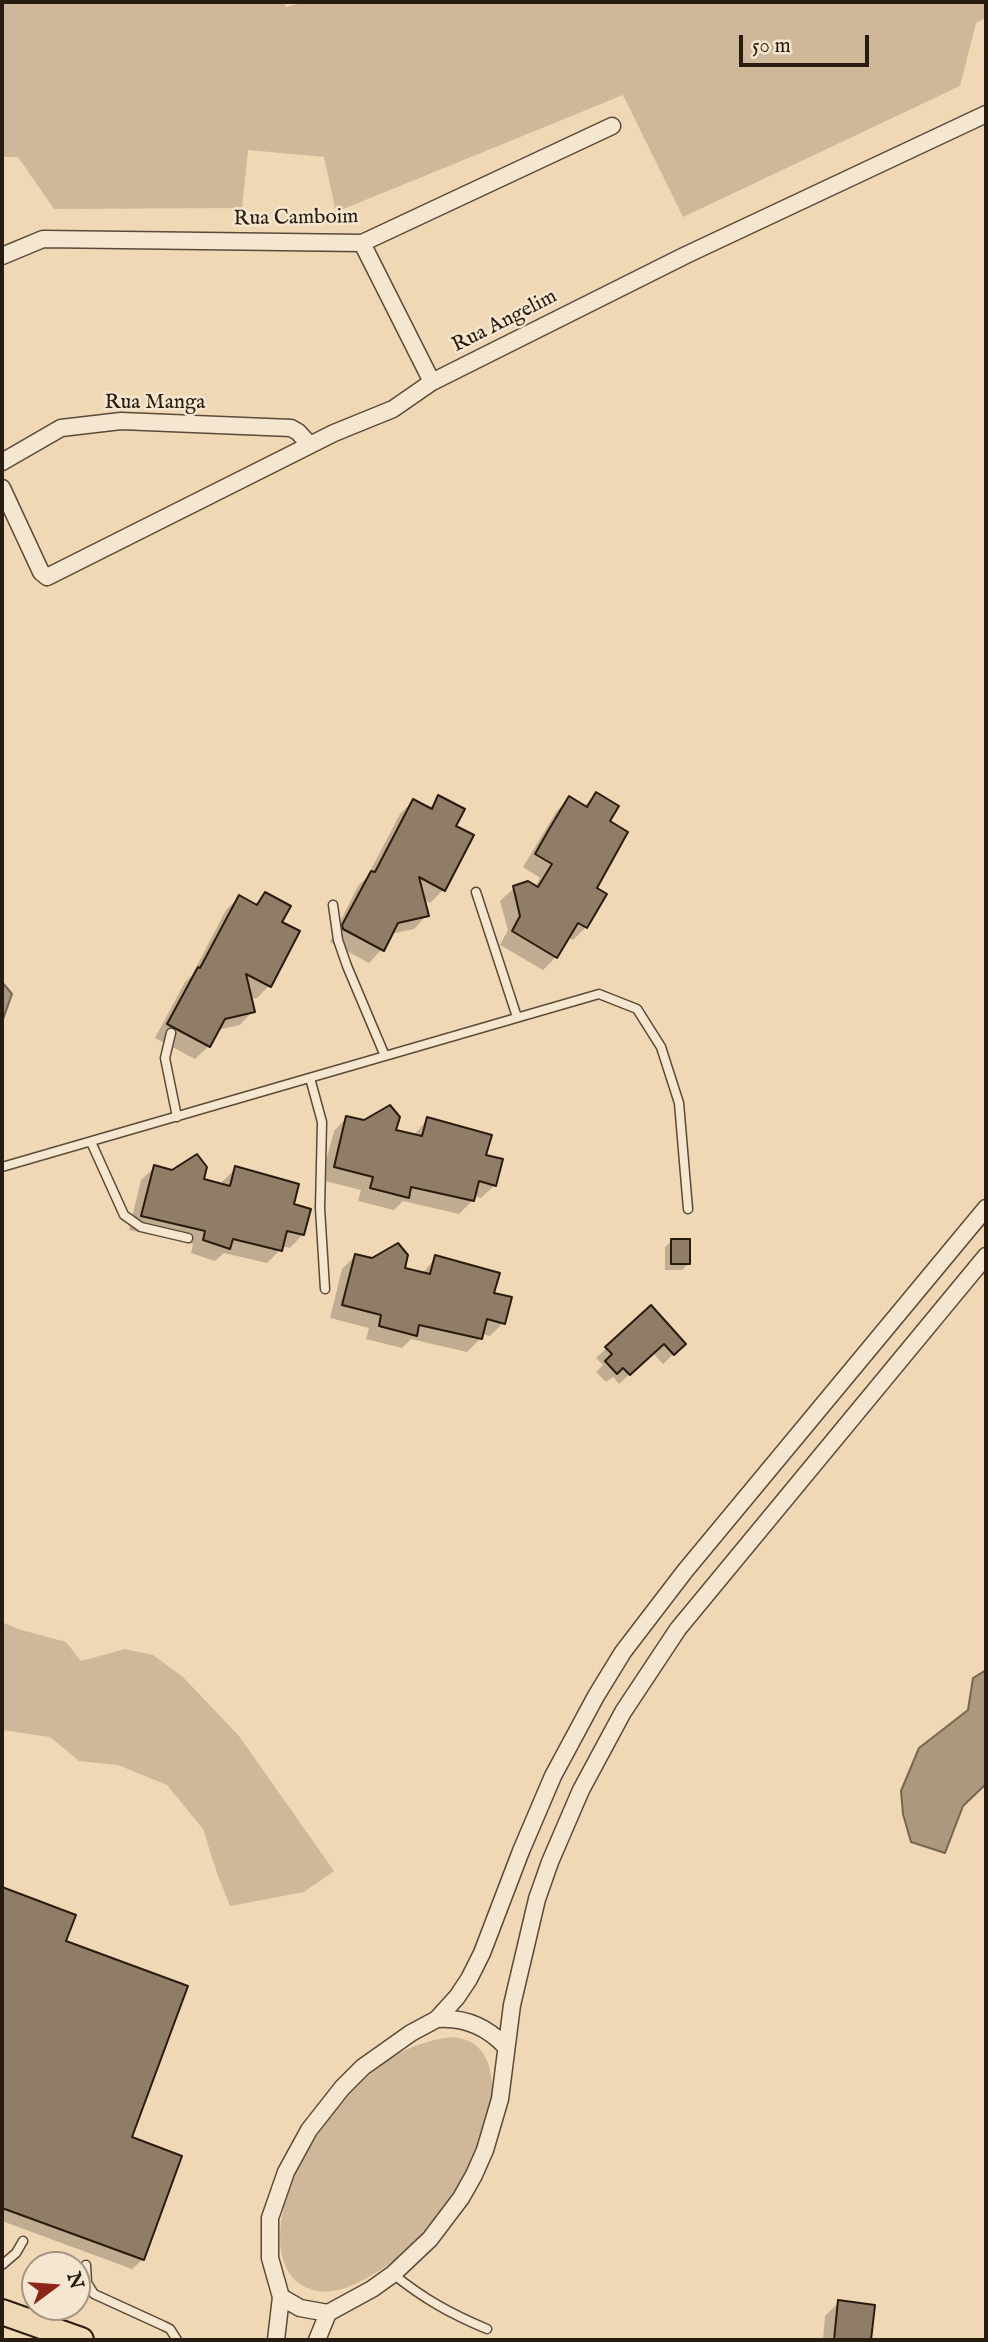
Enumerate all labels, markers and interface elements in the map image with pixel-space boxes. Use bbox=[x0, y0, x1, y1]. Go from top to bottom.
scale bar bbox=[743, 21, 872, 65]
text: 50 m bbox=[752, 33, 791, 60]
street label: Rua Camboim bbox=[233, 205, 359, 233]
street label: Rua Angelim bbox=[448, 285, 562, 359]
street label: Rua Manga bbox=[105, 391, 205, 417]
north arrow bbox=[21, 2251, 91, 2321]
text: N bbox=[60, 2270, 88, 2292]

